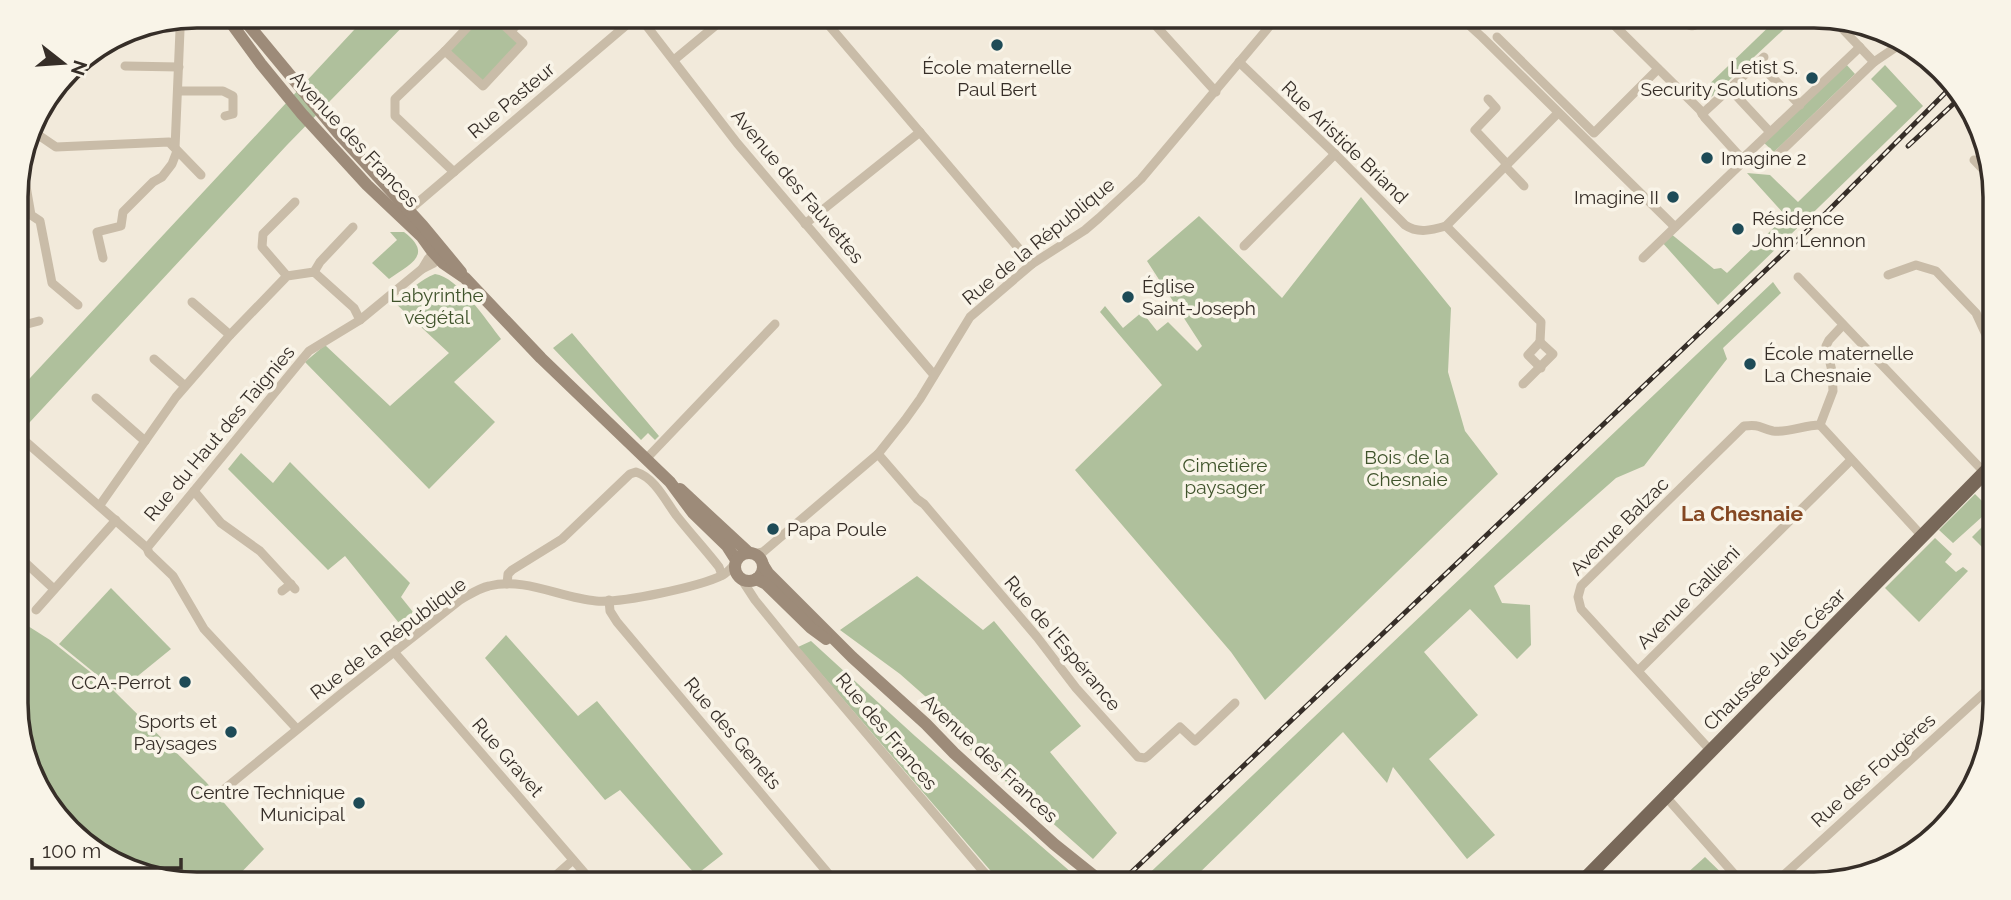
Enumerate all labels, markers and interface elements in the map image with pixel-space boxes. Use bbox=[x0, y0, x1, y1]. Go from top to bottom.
north arrow bbox=[28, 28, 98, 98]
marker: École maternelle Paul Bert bbox=[989, 37, 1005, 53]
place label: École maternelle Paul Bert bbox=[922, 56, 1072, 100]
place label: Letist S. Security Solutions bbox=[1640, 56, 1798, 100]
street label: Rue Pasteur bbox=[463, 57, 559, 143]
text: N bbox=[67, 58, 92, 78]
street label: Avenue des Frances bbox=[286, 67, 424, 211]
marker: Letist S. Security Solutions bbox=[1804, 70, 1820, 86]
street label: Rue Aristide Briand bbox=[1277, 76, 1413, 208]
street label: Avenue des Fauvettes bbox=[727, 105, 869, 267]
place label: Imagine 2 bbox=[1721, 147, 1806, 169]
marker: Imagine 2 bbox=[1699, 150, 1715, 166]
street label: Rue de la République bbox=[958, 173, 1118, 309]
place label: Imagine II bbox=[1574, 186, 1659, 208]
marker: Imagine II bbox=[1665, 189, 1681, 205]
place label: Résidence John Lennon bbox=[1752, 207, 1866, 251]
marker: Résidence John Lennon bbox=[1730, 221, 1746, 237]
place label: Église Saint-Joseph bbox=[1142, 275, 1256, 319]
park label: Labyrinthe végétal bbox=[390, 284, 484, 328]
marker: Église Saint-Joseph bbox=[1120, 289, 1136, 305]
street label: Rue du Haut des Taignies bbox=[139, 341, 299, 525]
place label: École maternelle La Chesnaie bbox=[1764, 342, 1914, 386]
marker: École maternelle La Chesnaie bbox=[1742, 356, 1758, 372]
park label: Bois de la Chesnaie bbox=[1364, 446, 1450, 490]
park label: Cimetière paysager bbox=[1183, 454, 1267, 498]
street label: Avenue Balzac bbox=[1565, 472, 1673, 580]
district label: La Chesnaie bbox=[1681, 501, 1803, 526]
place label: Papa Poule bbox=[787, 518, 887, 540]
marker: Papa Poule bbox=[765, 521, 781, 537]
street label: Avenue Gallieni bbox=[1632, 541, 1744, 653]
street label: Rue de l'Espérance bbox=[1000, 571, 1126, 715]
street label: Rue de la République bbox=[306, 572, 470, 704]
street label: Chaussée Jules César bbox=[1698, 583, 1850, 735]
street label: Rue des Frances bbox=[832, 668, 942, 794]
place label: CCA-Perrot bbox=[71, 671, 172, 693]
street label: Rue des Genets bbox=[680, 673, 786, 793]
marker: CCA-Perrot bbox=[177, 674, 193, 690]
street label: Avenue des Frances bbox=[918, 689, 1062, 827]
street label: Rue des Fougères bbox=[1806, 709, 1940, 831]
place label: Sports et Paysages bbox=[134, 710, 218, 754]
street label: Rue Gravet bbox=[468, 713, 549, 801]
marker: Sports et Paysages bbox=[223, 724, 239, 740]
place label: Centre Technique Municipal bbox=[190, 781, 346, 825]
marker: Centre Technique Municipal bbox=[351, 795, 367, 811]
scale bar bbox=[32, 827, 180, 871]
text: 100 m bbox=[42, 838, 101, 863]

